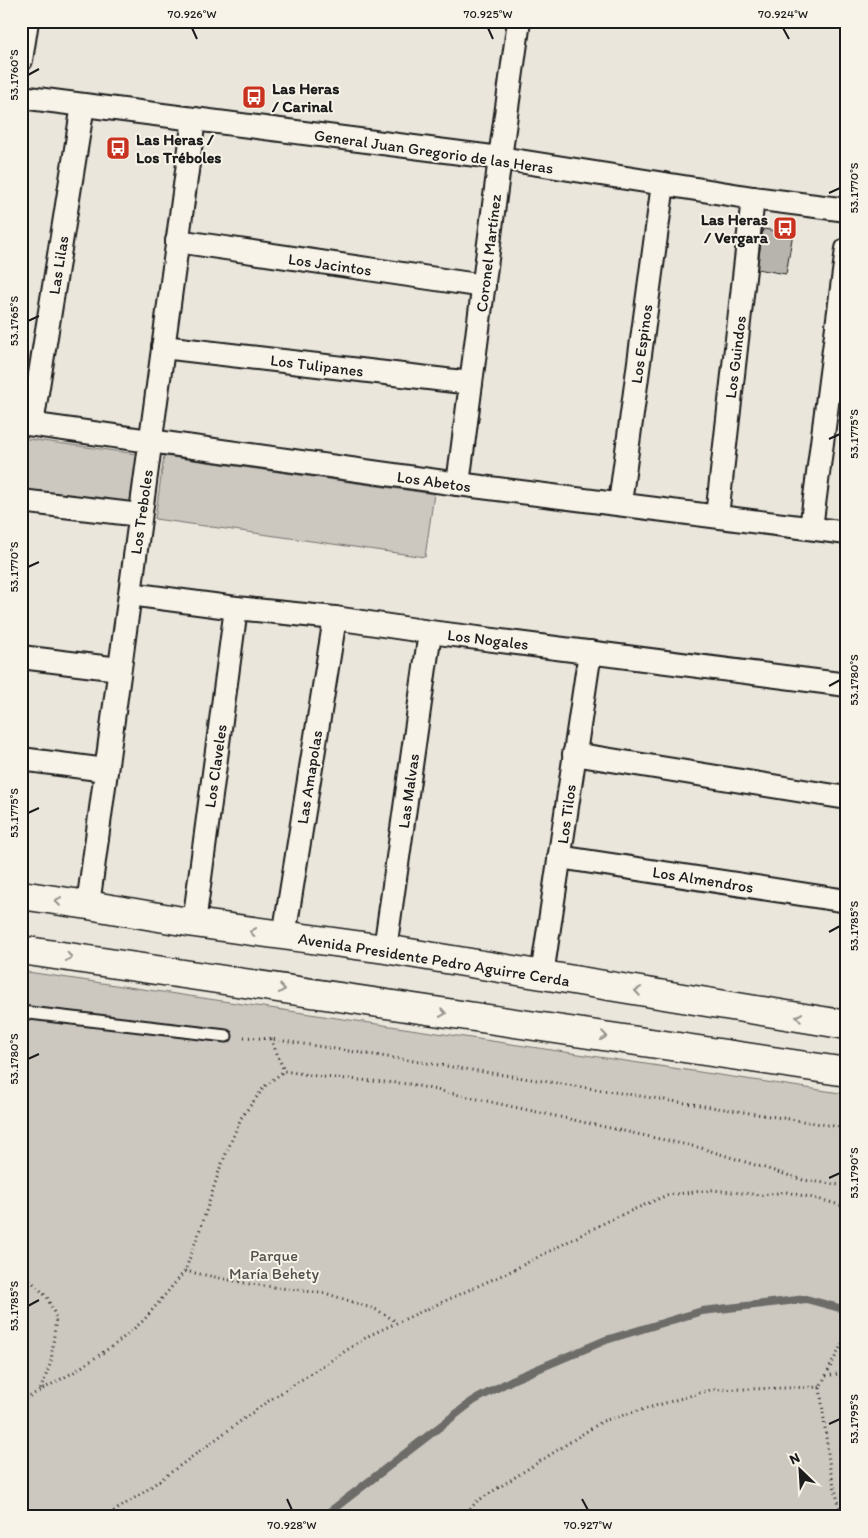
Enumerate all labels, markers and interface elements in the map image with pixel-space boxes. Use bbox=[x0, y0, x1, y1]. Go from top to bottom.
text: 70.926°W bbox=[167, 7, 217, 21]
text: 70.925°W bbox=[464, 7, 512, 21]
text: 70.924°W bbox=[758, 7, 808, 21]
text: 53.1760°S bbox=[7, 49, 21, 101]
place label: Las Heras / Carinal bbox=[271, 79, 339, 116]
bus stop icon: Las Heras / Carinal bbox=[241, 84, 267, 110]
street label: General Juan Gregorio de las Heras bbox=[313, 125, 555, 178]
place label: Las Heras / Los Tréboles bbox=[136, 130, 221, 167]
bus stop icon: Las Heras / Los Tréboles bbox=[105, 135, 131, 161]
text: 53.1770°S bbox=[847, 162, 861, 213]
street label: Coronel Martínez bbox=[472, 192, 505, 313]
place label: Las Heras / Vergara bbox=[701, 210, 769, 248]
bus stop icon: Las Heras / Vergara bbox=[772, 215, 798, 241]
street label: Las Lilas bbox=[44, 234, 73, 296]
street label: Los Jacintos bbox=[287, 249, 373, 280]
text: 53.1765°S bbox=[7, 296, 21, 346]
street label: Los Espinos bbox=[627, 303, 656, 385]
street label: Los Guindos bbox=[721, 315, 750, 400]
street label: Los Tulipanes bbox=[269, 350, 365, 381]
text: 53.1775°S bbox=[847, 409, 861, 459]
street label: Los Abetos bbox=[396, 467, 472, 496]
street label: Los Treboles bbox=[126, 468, 157, 556]
text: 53.1770°S bbox=[7, 541, 21, 592]
street label: Los Nogales bbox=[446, 625, 530, 654]
text: 53.1780°S bbox=[847, 654, 861, 706]
street label: Los Claveles bbox=[200, 723, 231, 809]
street label: Las Amapolas bbox=[293, 729, 326, 825]
street label: Las Malvas bbox=[394, 752, 423, 830]
street label: Los Tilos bbox=[553, 783, 580, 845]
text: 53.1775°S bbox=[7, 788, 21, 838]
street label: Los Almendros bbox=[651, 862, 755, 897]
one-way arrow bbox=[53, 896, 62, 906]
text: 53.1785°S bbox=[847, 901, 861, 951]
one-way arrow bbox=[248, 927, 257, 937]
street label: Avenida Presidente Pedro Aguirre Cerda bbox=[297, 929, 571, 990]
one-way arrow bbox=[65, 952, 74, 962]
one-way arrow bbox=[279, 983, 287, 994]
one-way arrow bbox=[634, 986, 642, 997]
one-way arrow bbox=[439, 1007, 447, 1017]
one-way arrow bbox=[794, 1012, 803, 1022]
one-way arrow bbox=[599, 1031, 608, 1041]
text: 53.1780°S bbox=[7, 1033, 21, 1085]
text: 53.1790°S bbox=[847, 1147, 861, 1199]
park label: Parque María Behety bbox=[229, 1246, 319, 1283]
text: 53.1785°S bbox=[7, 1281, 21, 1331]
text: 53.1795°S bbox=[847, 1394, 861, 1444]
north arrow bbox=[776, 1446, 826, 1496]
text: N bbox=[787, 1449, 803, 1468]
text: 70.928°W bbox=[267, 1518, 317, 1532]
text: 70.927°W bbox=[564, 1518, 612, 1532]

